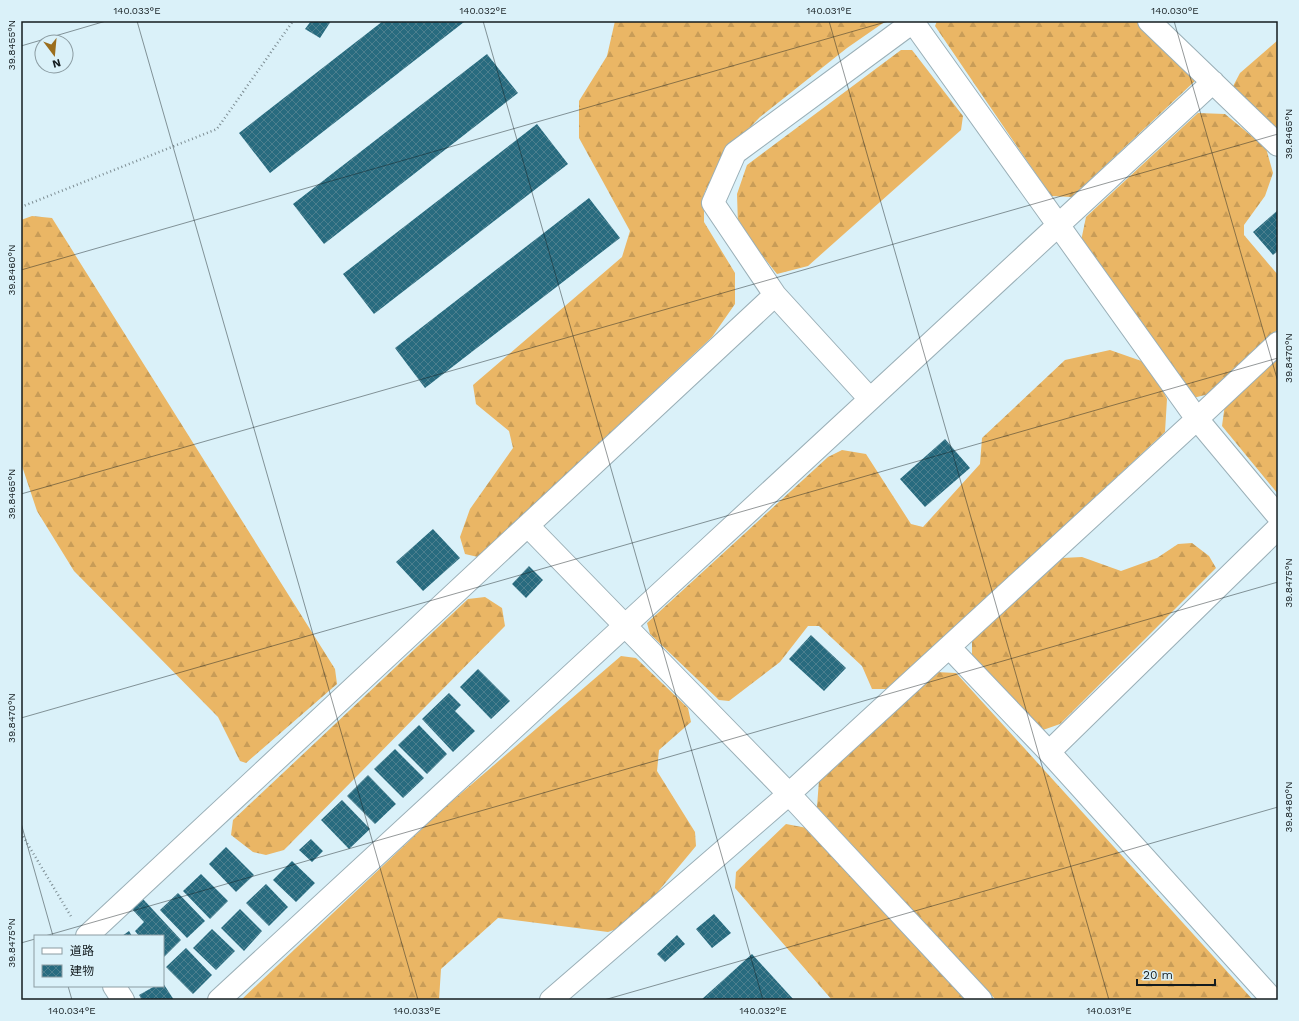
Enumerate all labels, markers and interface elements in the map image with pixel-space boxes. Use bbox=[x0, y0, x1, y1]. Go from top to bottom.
text: 140.033°E bbox=[113, 5, 161, 16]
text: 140.032°E bbox=[459, 5, 507, 16]
text: 140.031°E bbox=[806, 5, 852, 16]
text: 140.030°E bbox=[1151, 5, 1199, 16]
text: 39.8455°N bbox=[6, 20, 17, 70]
north arrow bbox=[34, 34, 74, 74]
text: N bbox=[51, 56, 62, 71]
text: 39.8465°N bbox=[1283, 109, 1294, 159]
text: 39.8460°N bbox=[6, 244, 17, 296]
text: 39.8470°N bbox=[1283, 333, 1294, 383]
text: 39.8465°N bbox=[6, 469, 17, 519]
text: 39.8475°N bbox=[1283, 558, 1294, 608]
text: 39.8470°N bbox=[6, 693, 17, 743]
text: 39.8480°N bbox=[1283, 781, 1294, 833]
text: 39.8475°N bbox=[6, 918, 17, 968]
legend bbox=[34, 935, 164, 987]
text: 道路 bbox=[70, 944, 94, 958]
scale bar bbox=[1137, 961, 1215, 987]
text: 建物 bbox=[70, 964, 94, 978]
text: 20 m bbox=[1143, 968, 1173, 982]
text: 140.034°E bbox=[48, 1005, 96, 1016]
text: 140.033°E bbox=[393, 1005, 441, 1016]
text: 140.032°E bbox=[739, 1005, 787, 1016]
text: 140.031°E bbox=[1086, 1005, 1132, 1016]

